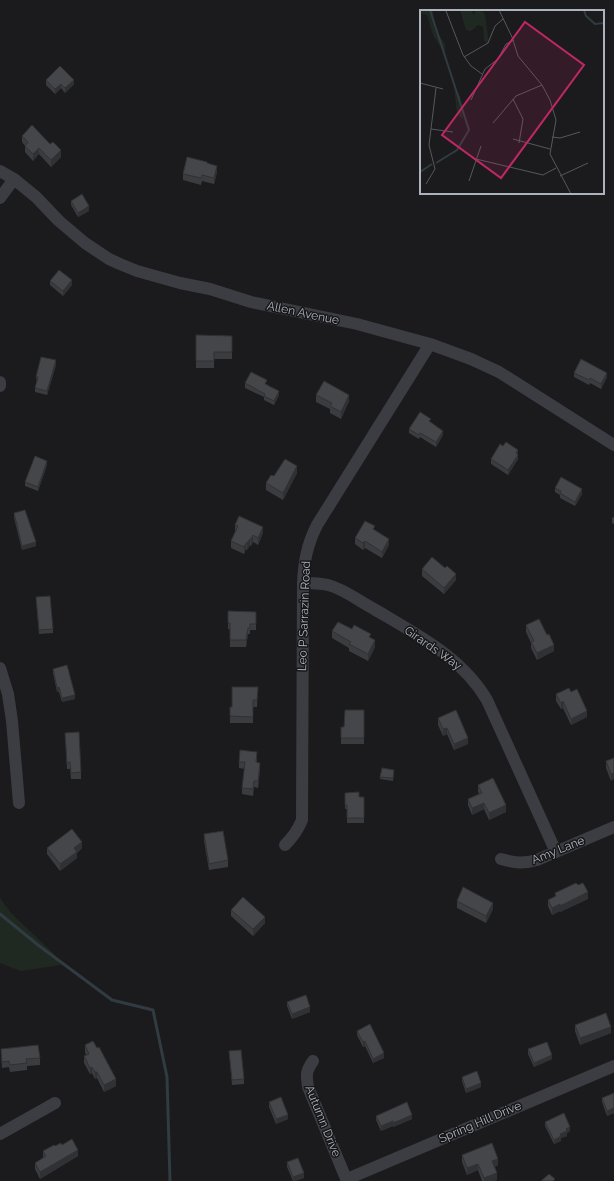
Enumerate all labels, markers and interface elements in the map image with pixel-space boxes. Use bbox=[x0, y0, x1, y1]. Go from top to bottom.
inset map bbox=[420, 10, 604, 194]
street label: Allen Avenue bbox=[266, 299, 340, 327]
street label: Leo P Sarrazin Road bbox=[295, 561, 313, 671]
street label: Girards Way bbox=[402, 623, 465, 673]
street label: Amy Lane bbox=[529, 833, 587, 867]
street label: Autumn Drive bbox=[302, 1083, 344, 1159]
street label: Spring Hill Drive bbox=[437, 1098, 523, 1146]

